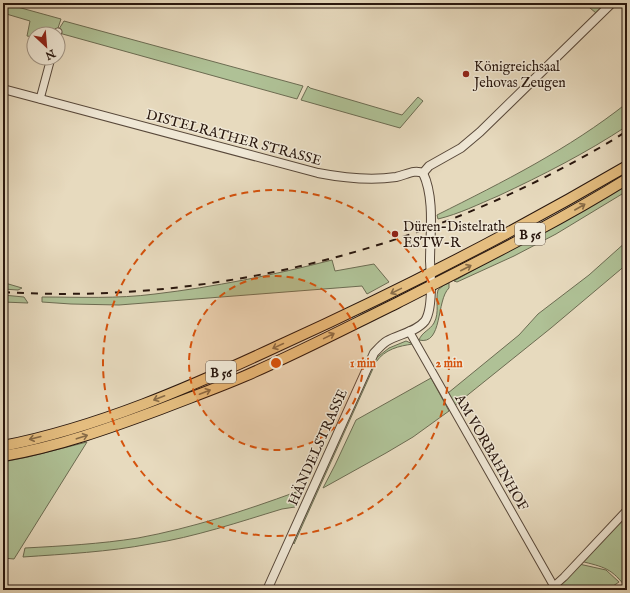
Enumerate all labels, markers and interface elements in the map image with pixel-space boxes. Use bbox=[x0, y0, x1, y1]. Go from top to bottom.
north arrow bbox=[26, 26, 66, 66]
text: N bbox=[42, 45, 58, 63]
place label: Königreichsaal Jehovas Zeugen bbox=[472, 58, 566, 92]
marker: Königreichsaal Jehovas Zeugen bbox=[461, 69, 471, 79]
street label: DISTELRATHER STRASSE bbox=[144, 106, 324, 170]
one-way arrow bbox=[574, 203, 586, 211]
place label: Düren-Distelrath ESTW-R bbox=[403, 218, 506, 252]
road number: B 56 bbox=[515, 223, 545, 245]
marker: Düren-Distelrath ESTW-R bbox=[390, 229, 400, 239]
one-way arrow bbox=[459, 264, 471, 271]
one-way arrow bbox=[390, 287, 402, 295]
one-way arrow bbox=[323, 332, 335, 339]
one-way arrow bbox=[273, 343, 285, 350]
centre of rings bbox=[269, 356, 283, 370]
text: 1 min bbox=[350, 356, 377, 371]
text: 2 min bbox=[435, 356, 463, 371]
road number: B 56 bbox=[206, 361, 236, 383]
street label: HÄNDELSTRASSE bbox=[283, 386, 352, 509]
one-way arrow bbox=[198, 387, 210, 395]
street label: AM VORBAHNHOF bbox=[450, 390, 532, 514]
one-way arrow bbox=[153, 394, 165, 402]
one-way arrow bbox=[75, 433, 88, 440]
one-way arrow bbox=[29, 435, 42, 442]

